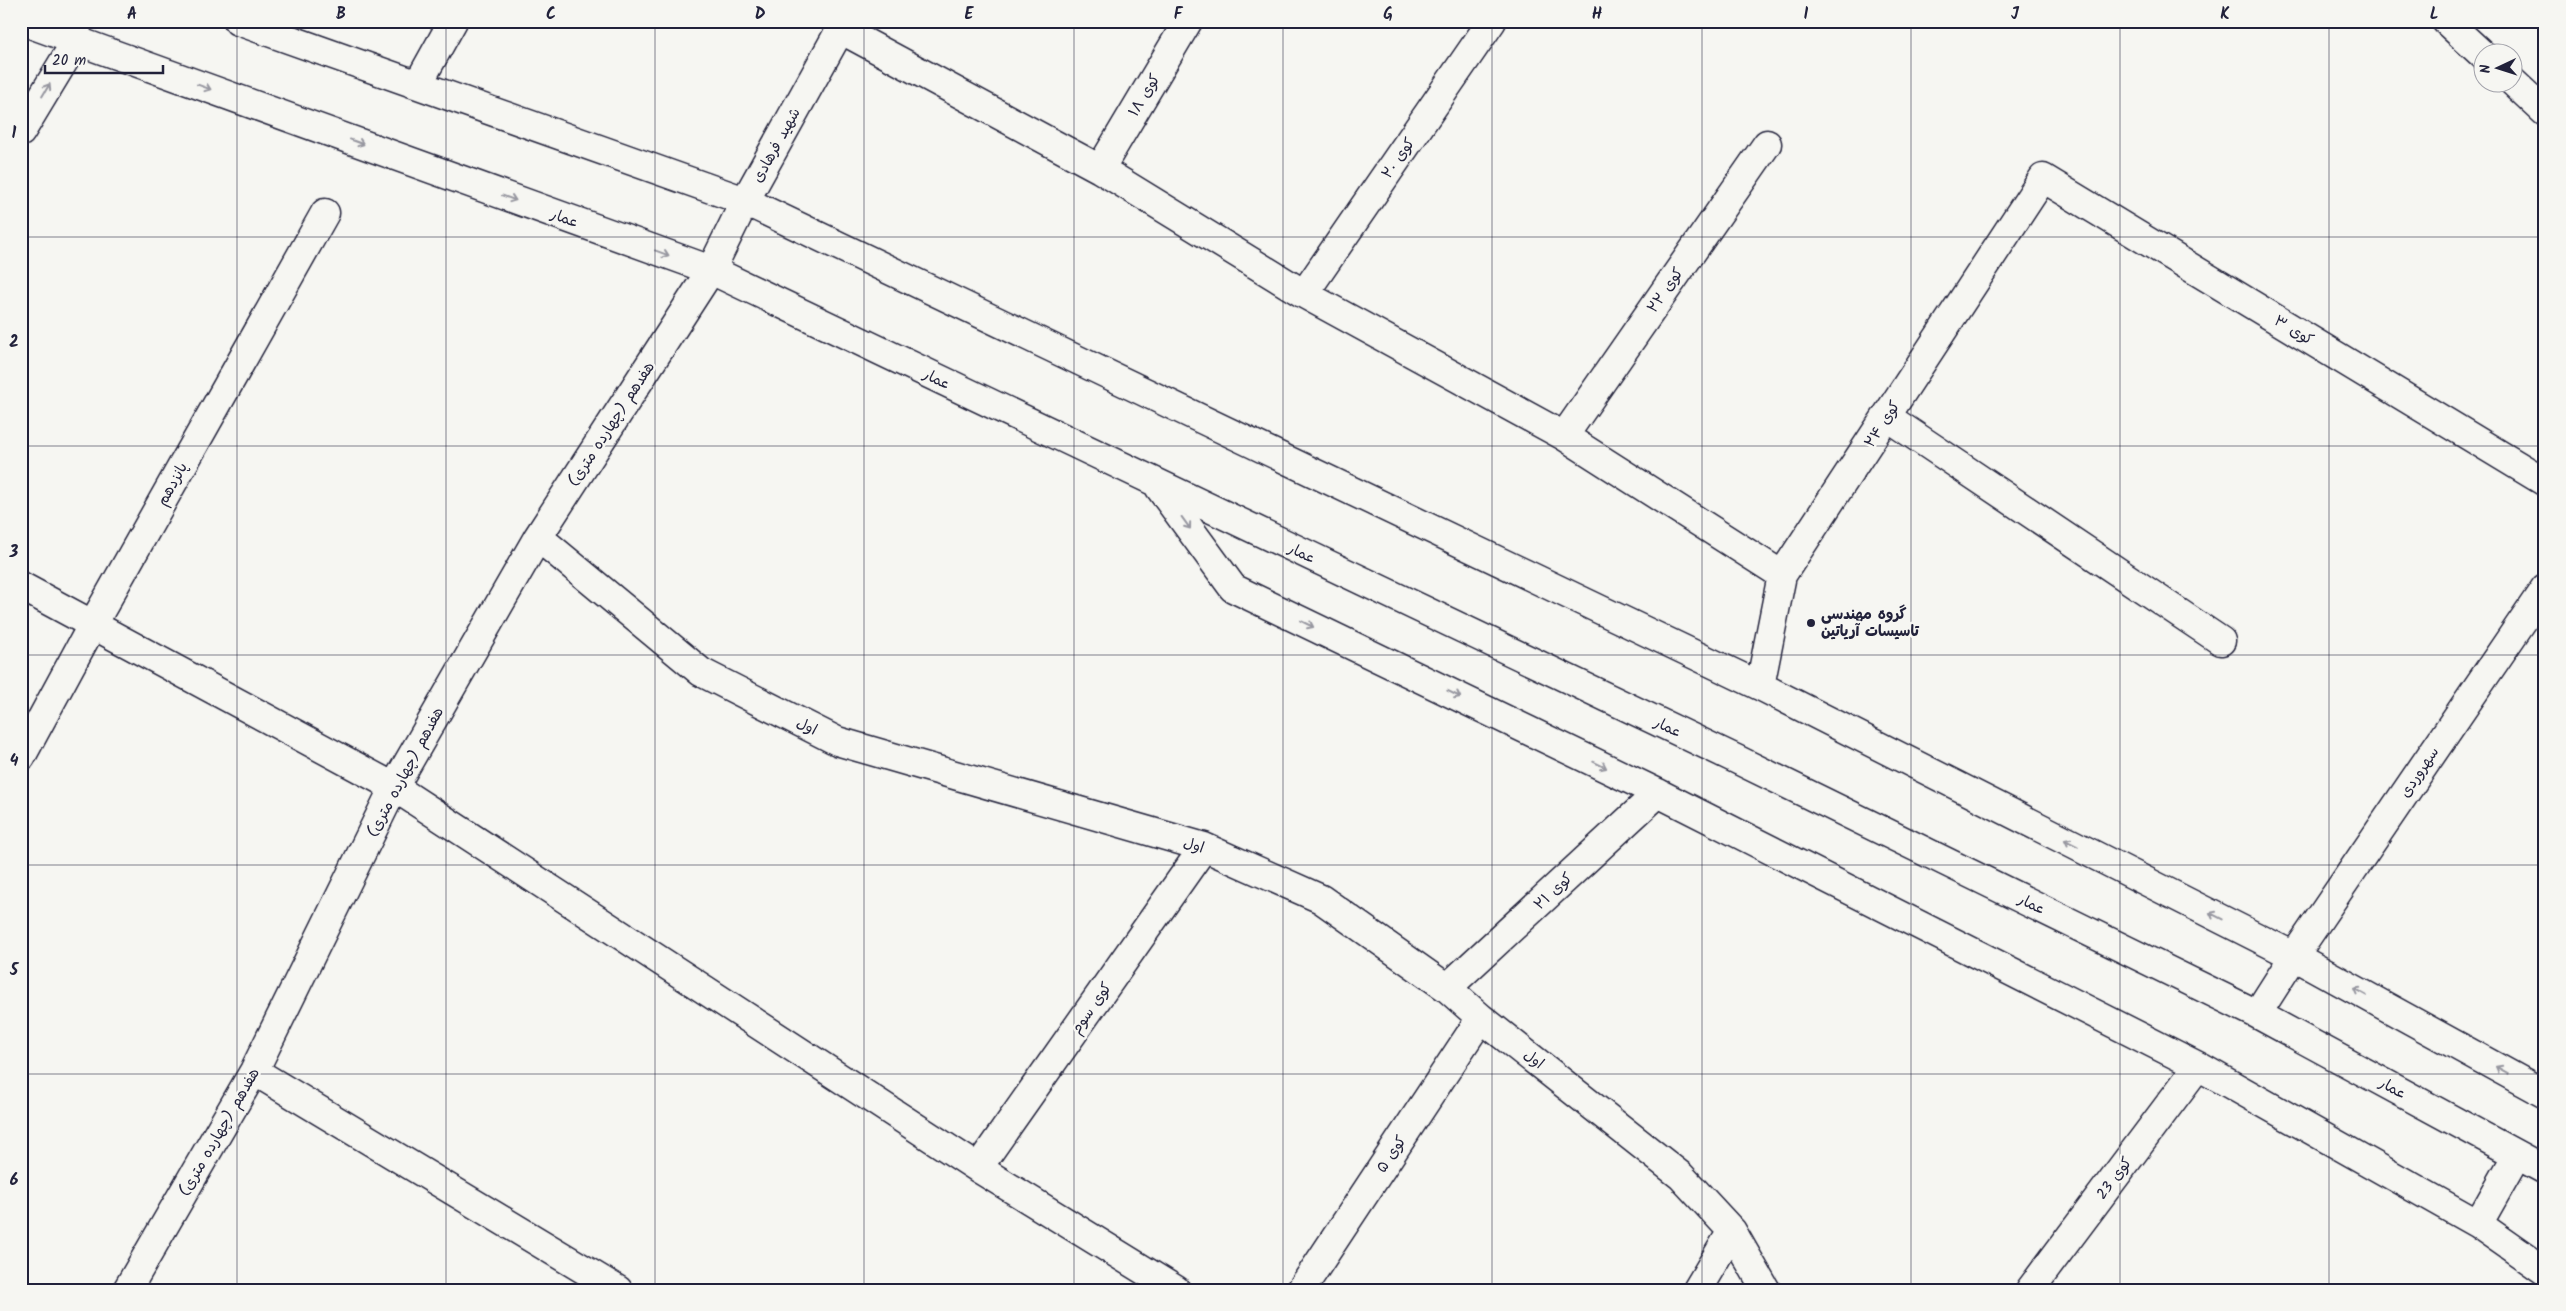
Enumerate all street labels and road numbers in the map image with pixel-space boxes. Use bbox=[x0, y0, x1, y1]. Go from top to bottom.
street label: کوی ۱۸ bbox=[1123, 69, 1167, 122]
street label: شهید فرهادی bbox=[746, 104, 807, 187]
street label: کوی ۲۰ bbox=[1376, 133, 1422, 184]
street label: عمار bbox=[546, 202, 582, 235]
street label: کوی ۲۲ bbox=[1641, 263, 1690, 318]
street label: کوی ۳ bbox=[2269, 310, 2318, 352]
street label: هفدهم (چهارده متری) bbox=[562, 357, 661, 492]
street label: عمار bbox=[918, 362, 955, 397]
street label: کوی ۲۴ bbox=[1859, 396, 1907, 453]
street label: پانزدهم bbox=[151, 458, 195, 511]
street label: عمار bbox=[1283, 537, 1320, 571]
street label: هفدهم (چهارده متری) bbox=[361, 703, 450, 842]
street label: عمار bbox=[1649, 711, 1686, 745]
street label: اول bbox=[792, 712, 821, 742]
street label: سهروردی bbox=[2394, 742, 2446, 803]
street label: اول bbox=[1180, 831, 1207, 861]
street label: کوی ۲۱ bbox=[1529, 867, 1579, 916]
street label: عمار bbox=[2013, 887, 2050, 922]
street label: کوی سوم bbox=[1065, 977, 1119, 1040]
street label: اول bbox=[1518, 1044, 1549, 1076]
street label: هفدهم (چهارده متری) bbox=[173, 1064, 266, 1201]
street label: عمار bbox=[2373, 1071, 2411, 1106]
street label: کوی ۵ bbox=[1370, 1131, 1413, 1178]
street label: کوی 23 bbox=[2091, 1152, 2139, 1205]

